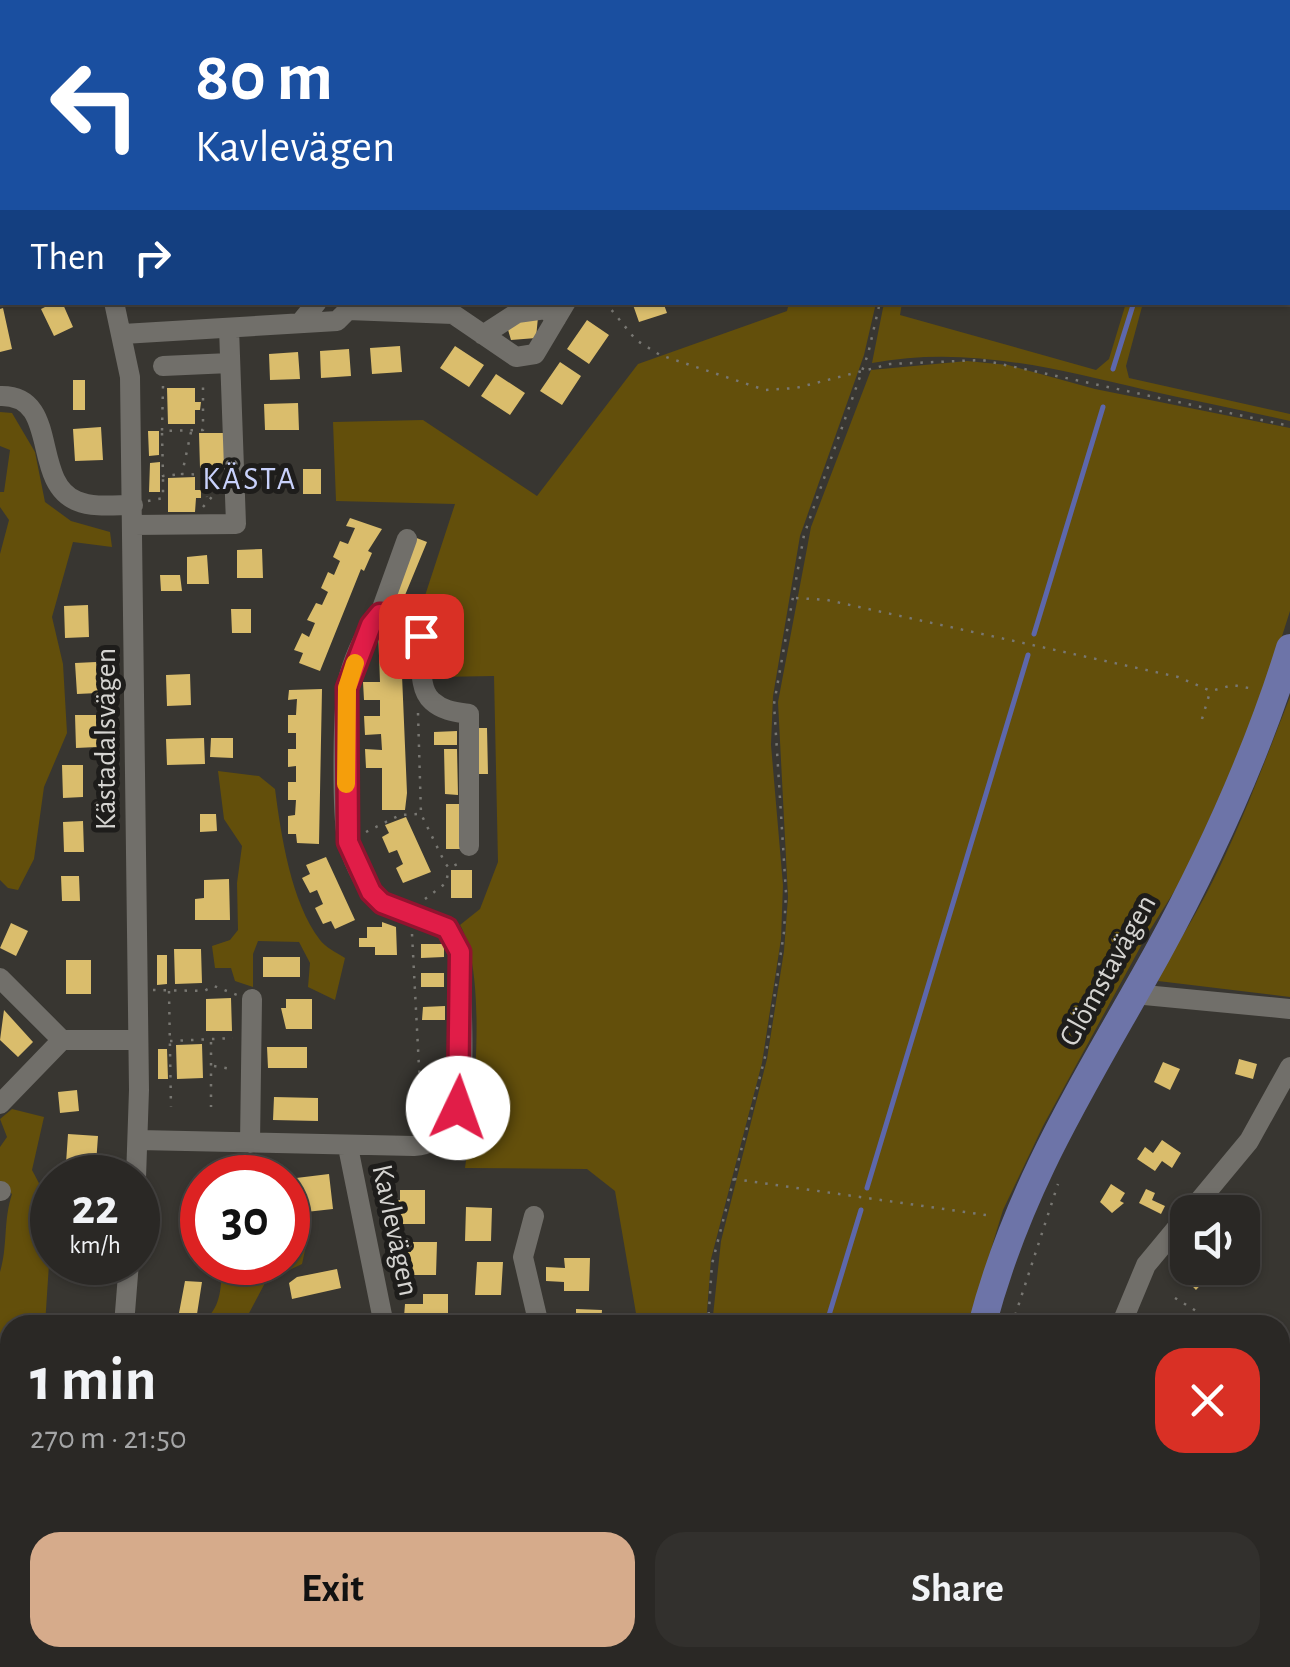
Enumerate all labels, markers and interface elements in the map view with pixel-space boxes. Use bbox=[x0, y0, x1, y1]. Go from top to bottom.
icon: left bbox=[30, 40, 160, 170]
text: 80 m bbox=[195, 43, 333, 113]
text: Kavlevägen bbox=[195, 125, 395, 170]
icon: right bbox=[125, 230, 180, 285]
text: Then bbox=[30, 239, 105, 277]
district label: KÄSTA bbox=[202, 462, 298, 495]
pin bbox=[379, 594, 464, 679]
icon: arrive bbox=[394, 609, 449, 664]
street label: Kästadalsvägen bbox=[91, 648, 121, 830]
street label: Glömstavägen bbox=[1054, 890, 1162, 1051]
position arrow bbox=[406, 1056, 510, 1160]
speed limit sign: 30 bbox=[180, 1155, 310, 1285]
street label: Kavlevägen bbox=[366, 1162, 424, 1299]
text: 22 bbox=[71, 1183, 119, 1233]
map controls bbox=[1170, 1195, 1260, 1285]
button: sound bbox=[1170, 1195, 1260, 1285]
text: km/h bbox=[69, 1233, 121, 1258]
button: close bbox=[1155, 1348, 1260, 1453]
text: 1 min bbox=[30, 1351, 156, 1411]
text: 270 m · 21:50 bbox=[30, 1422, 187, 1454]
button: Exit bbox=[30, 1532, 635, 1647]
button: Share bbox=[655, 1532, 1260, 1647]

